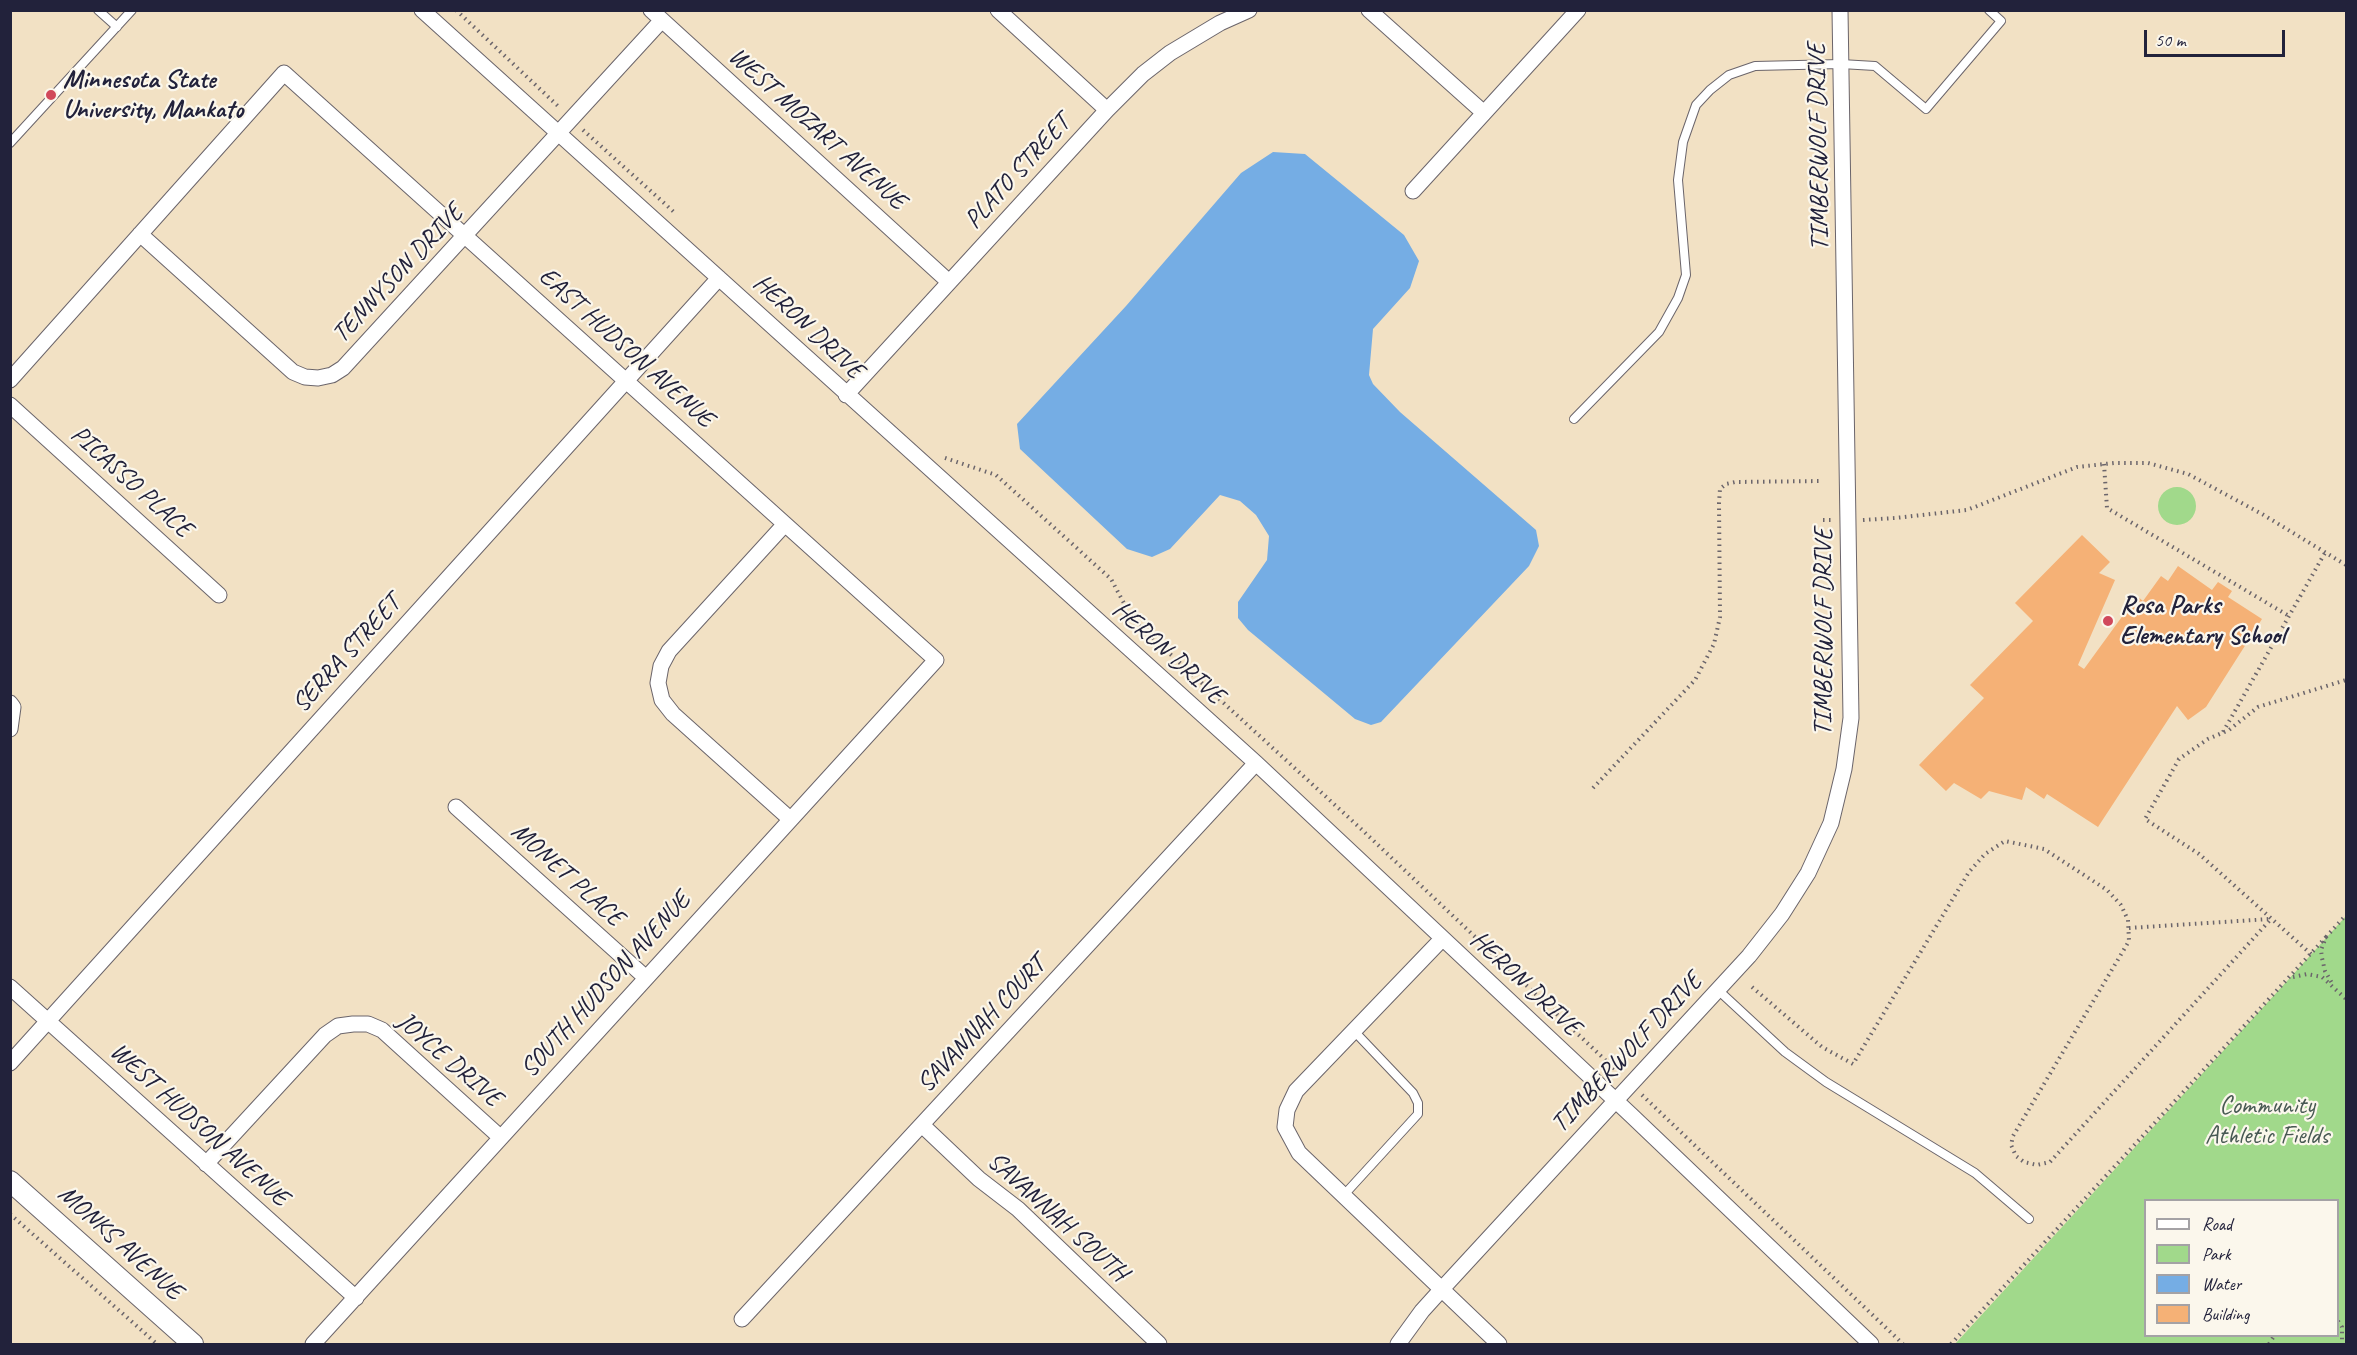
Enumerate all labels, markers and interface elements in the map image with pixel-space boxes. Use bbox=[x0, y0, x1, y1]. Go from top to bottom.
scale bar bbox=[2147, 18, 2288, 56]
text: 50 m bbox=[2155, 29, 2186, 51]
street label: WEST MOZART AVENUE bbox=[722, 41, 912, 217]
street label: TIMBERWOLF DRIVE bbox=[1802, 43, 1836, 251]
place label: Minnesota State University, Mankato bbox=[63, 64, 243, 125]
marker: Minnesota State University, Mankato bbox=[44, 88, 58, 102]
street label: PLATO STREET bbox=[958, 108, 1078, 236]
street label: TENNYSON DRIVE bbox=[326, 198, 470, 350]
street label: EAST HUDSON AVENUE bbox=[532, 261, 720, 435]
street label: HERON DRIVE bbox=[746, 268, 870, 386]
street label: PICASSO PLACE bbox=[64, 419, 198, 545]
street label: TIMBERWOLF DRIVE bbox=[1808, 528, 1840, 736]
street label: SERRA STREET bbox=[286, 589, 408, 719]
place label: Rosa Parks Elementary School bbox=[2120, 590, 2285, 652]
street label: HERON DRIVE bbox=[1106, 595, 1230, 711]
marker: Rosa Parks Elementary School bbox=[2101, 614, 2115, 628]
street label: MONET PLACE bbox=[504, 816, 630, 934]
street label: SOUTH HUDSON AVENUE bbox=[514, 886, 698, 1084]
street label: HERON DRIVE bbox=[1463, 925, 1587, 1043]
street label: SAVANNAH COURT bbox=[911, 950, 1053, 1100]
street label: TIMBERWOLF DRIVE bbox=[1545, 966, 1709, 1140]
street label: JOYCE DRIVE bbox=[390, 1006, 508, 1114]
street label: WEST HUDSON AVENUE bbox=[103, 1036, 295, 1214]
park label: Community Athletic Fields bbox=[2205, 1090, 2329, 1152]
street label: SAVANNAH SOUTH bbox=[980, 1146, 1134, 1288]
street label: MONKS AVENUE bbox=[51, 1179, 189, 1307]
legend bbox=[2144, 1199, 2339, 1337]
text: Road bbox=[2202, 1213, 2232, 1235]
text: Park bbox=[2202, 1243, 2231, 1265]
text: Water bbox=[2202, 1273, 2241, 1295]
text: Building bbox=[2202, 1303, 2249, 1325]

